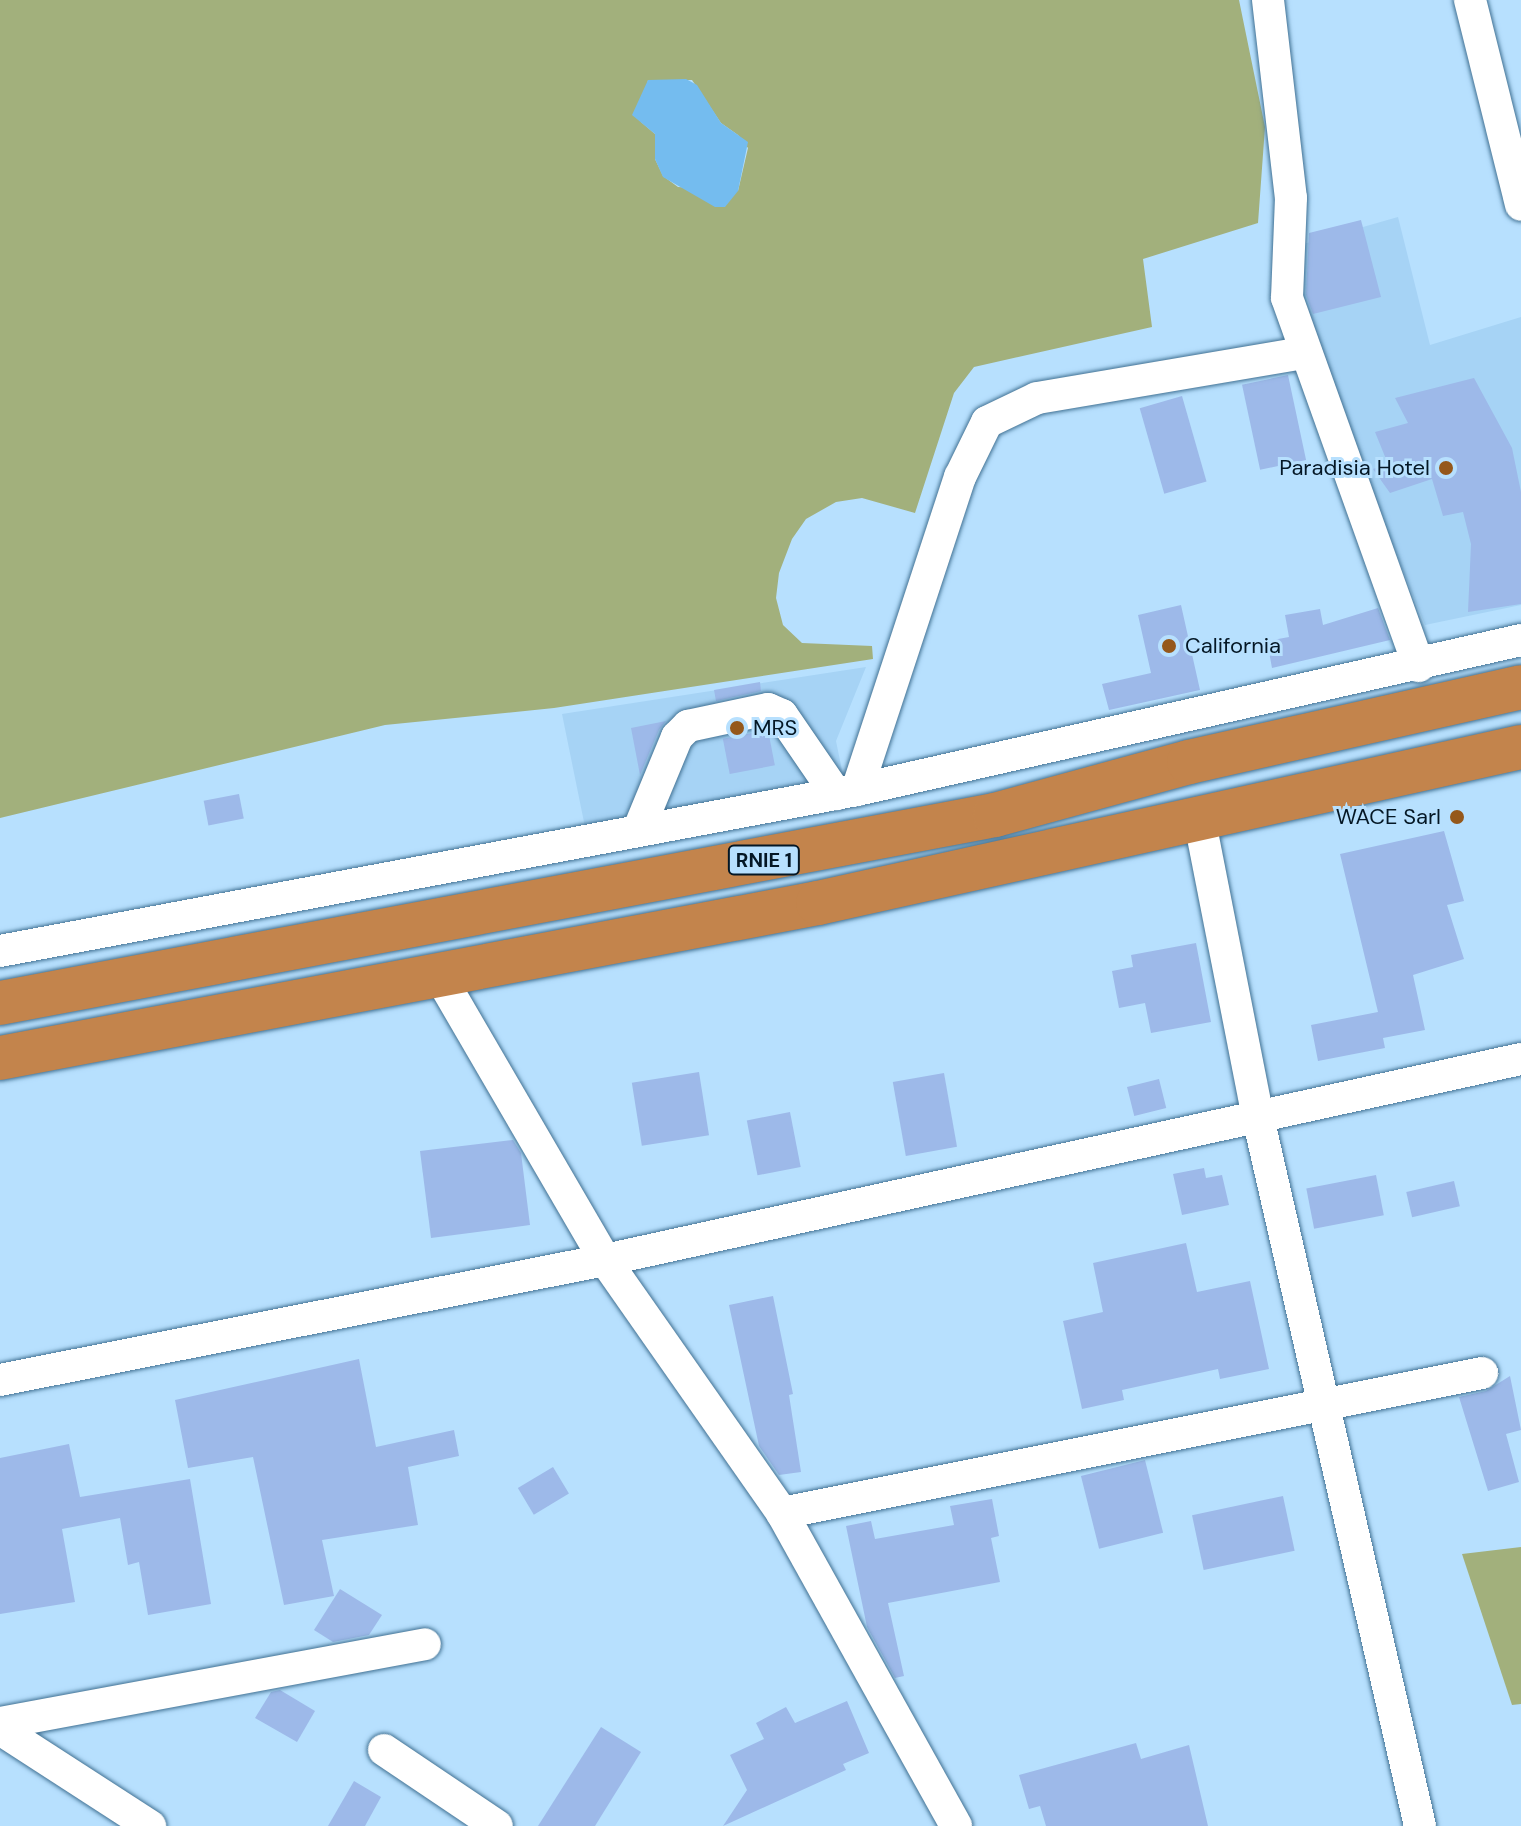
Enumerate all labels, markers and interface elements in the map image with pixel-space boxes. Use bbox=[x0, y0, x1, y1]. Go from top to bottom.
place label: Paradisia Hotel bbox=[1279, 455, 1430, 481]
marker: Paradisia Hotel bbox=[1437, 459, 1455, 477]
place label: California bbox=[1185, 633, 1281, 659]
marker: California bbox=[1160, 637, 1178, 655]
place label: MRS bbox=[753, 715, 797, 741]
marker: MRS bbox=[728, 719, 746, 737]
place label: WACE Sarl bbox=[1336, 804, 1441, 830]
marker: WACE Sarl bbox=[1448, 808, 1466, 826]
road number: RNIE 1 bbox=[726, 844, 802, 876]

